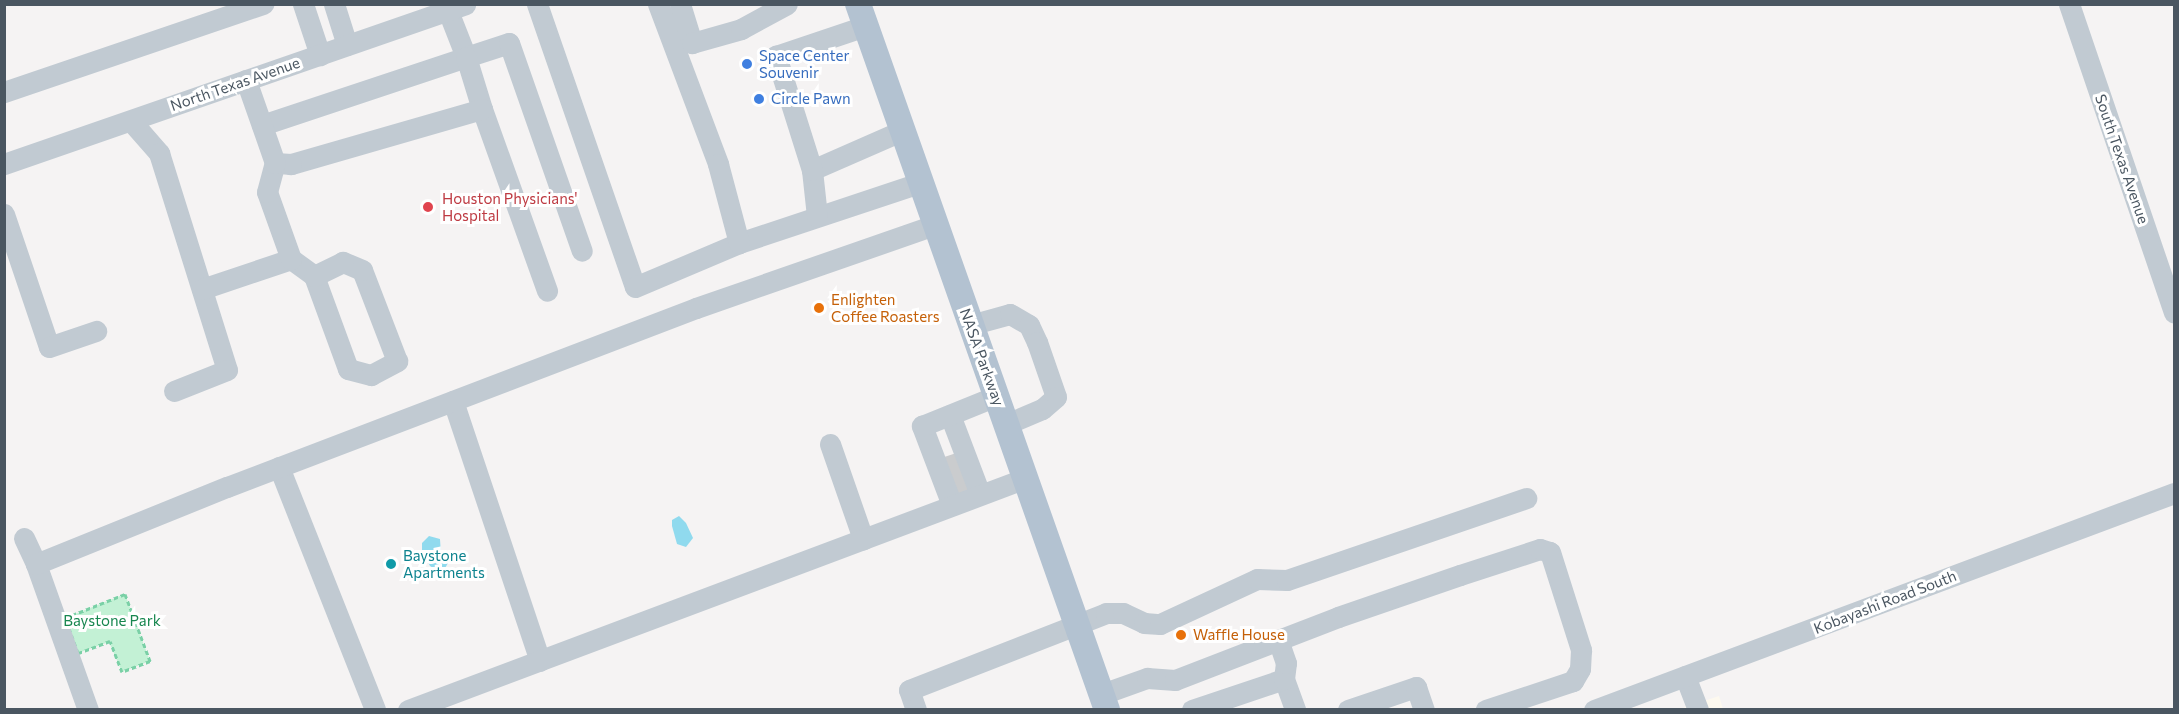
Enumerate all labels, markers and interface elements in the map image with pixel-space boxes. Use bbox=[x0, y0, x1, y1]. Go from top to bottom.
place label: Space Center Souvenir bbox=[759, 46, 849, 81]
street label: North Texas Avenue bbox=[168, 53, 302, 115]
marker: Space Center Souvenir bbox=[740, 57, 754, 71]
place label: Circle Pawn bbox=[771, 90, 851, 108]
marker: Circle Pawn bbox=[752, 92, 766, 106]
street label: South Texas Avenue bbox=[2091, 92, 2153, 226]
place label: Houston Physicians' Hospital bbox=[442, 189, 578, 224]
marker: Houston Physicians' Hospital bbox=[419, 198, 437, 216]
place label: Enlighten Coffee Roasters bbox=[831, 290, 940, 325]
marker: Enlighten Coffee Roasters bbox=[812, 301, 826, 315]
street label: NASA Parkway bbox=[956, 306, 1008, 408]
place label: Baystone Apartments bbox=[403, 546, 485, 581]
marker: Baystone Apartments bbox=[384, 557, 398, 571]
street label: Kobayashi Road South bbox=[1811, 566, 1959, 638]
park label: Baystone Park bbox=[63, 612, 161, 630]
place label: Waffle House bbox=[1193, 626, 1285, 644]
marker: Waffle House bbox=[1174, 628, 1188, 642]

